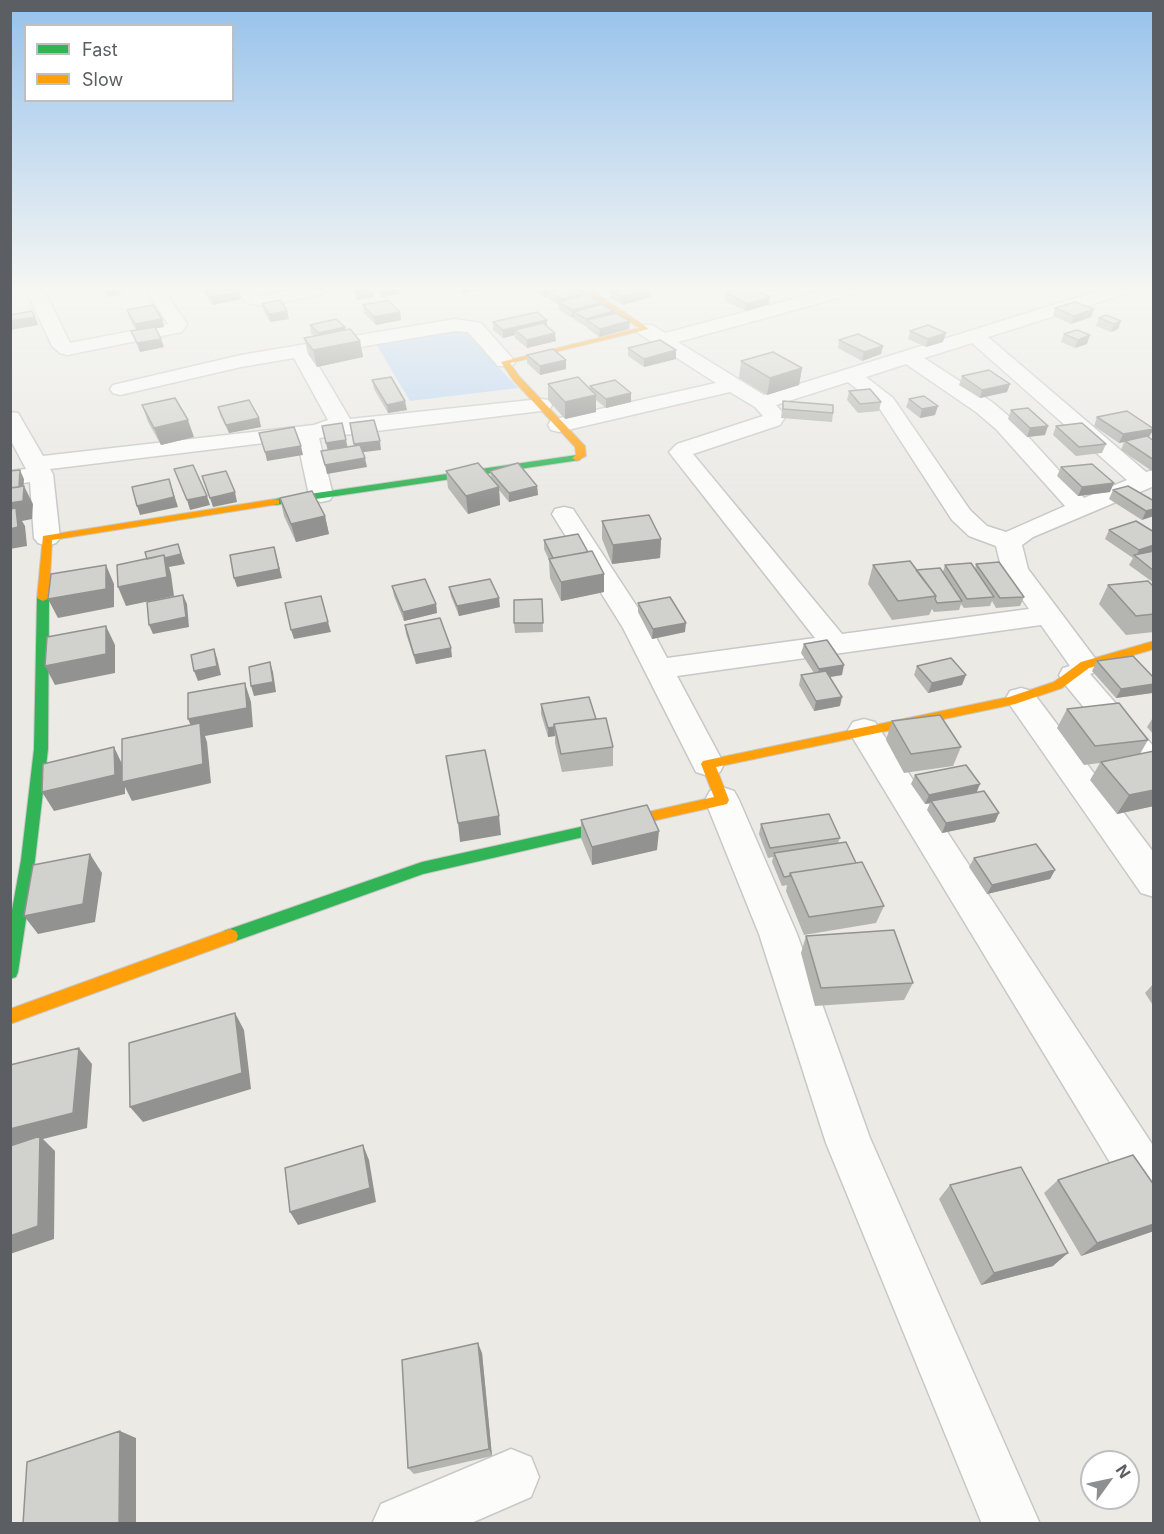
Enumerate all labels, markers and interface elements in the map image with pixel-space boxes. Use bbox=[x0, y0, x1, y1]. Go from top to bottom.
legend bbox=[24, 24, 234, 102]
text: Fast bbox=[82, 39, 118, 60]
text: Slow bbox=[82, 69, 123, 90]
north arrow bbox=[1080, 1450, 1140, 1510]
text: N bbox=[1112, 1461, 1135, 1482]

